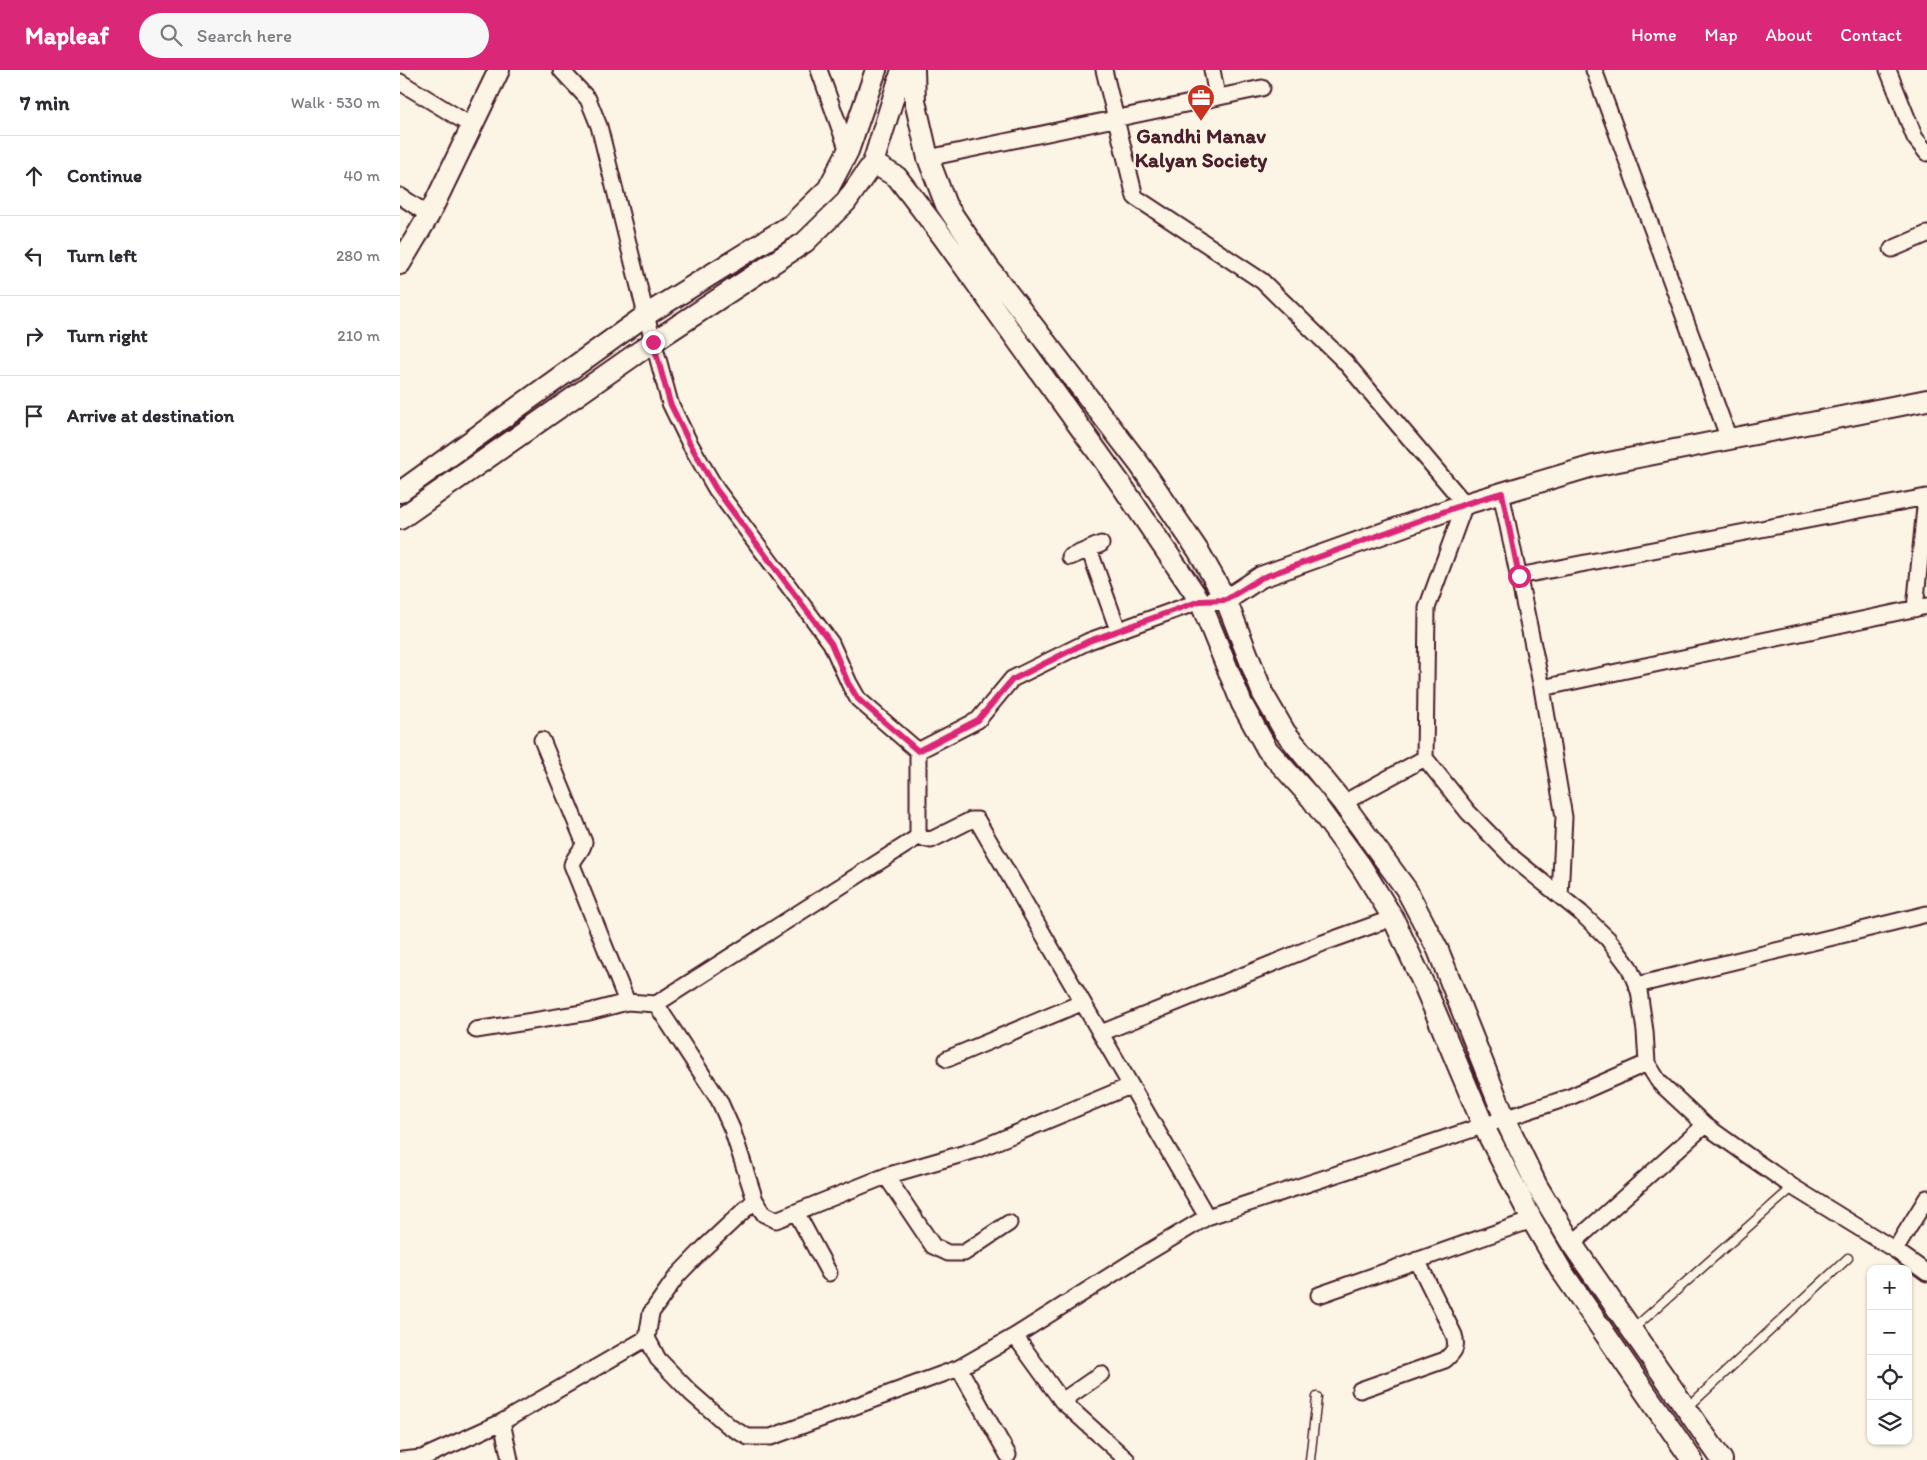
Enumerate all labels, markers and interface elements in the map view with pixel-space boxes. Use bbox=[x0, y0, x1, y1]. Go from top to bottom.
search box bbox=[139, 13, 489, 58]
text: Mapleaf bbox=[25, 21, 109, 50]
icon: search bbox=[157, 21, 185, 49]
text: Search here bbox=[197, 24, 292, 47]
text: Home bbox=[1631, 24, 1677, 46]
text: Map bbox=[1705, 24, 1738, 46]
text: About bbox=[1766, 24, 1812, 46]
text: Contact bbox=[1840, 24, 1902, 46]
office icon: Gandhi Manav Kalyan Society bbox=[1186, 83, 1216, 122]
text: 7 min bbox=[20, 90, 69, 115]
text: Walk · 530 m bbox=[291, 93, 380, 112]
place label: Gandhi Manav Kalyan Society bbox=[1135, 123, 1268, 173]
icon: ahead bbox=[20, 162, 48, 190]
text: Continue bbox=[67, 164, 142, 187]
text: 40 m bbox=[343, 166, 380, 185]
icon: left bbox=[20, 242, 48, 270]
text: Turn left bbox=[67, 244, 137, 267]
text: 280 m bbox=[336, 246, 380, 265]
icon: right bbox=[20, 322, 48, 350]
text: Turn right bbox=[67, 324, 148, 347]
text: 210 m bbox=[337, 326, 380, 345]
route end bbox=[642, 331, 665, 354]
icon: arrive bbox=[20, 402, 48, 430]
text: Arrive at destination bbox=[67, 404, 234, 427]
route start bbox=[1508, 565, 1531, 588]
map controls bbox=[1867, 1265, 1912, 1445]
button: + bbox=[1867, 1265, 1912, 1310]
button: − bbox=[1867, 1310, 1912, 1355]
button: locate bbox=[1867, 1355, 1912, 1400]
button: layers bbox=[1867, 1400, 1912, 1445]

